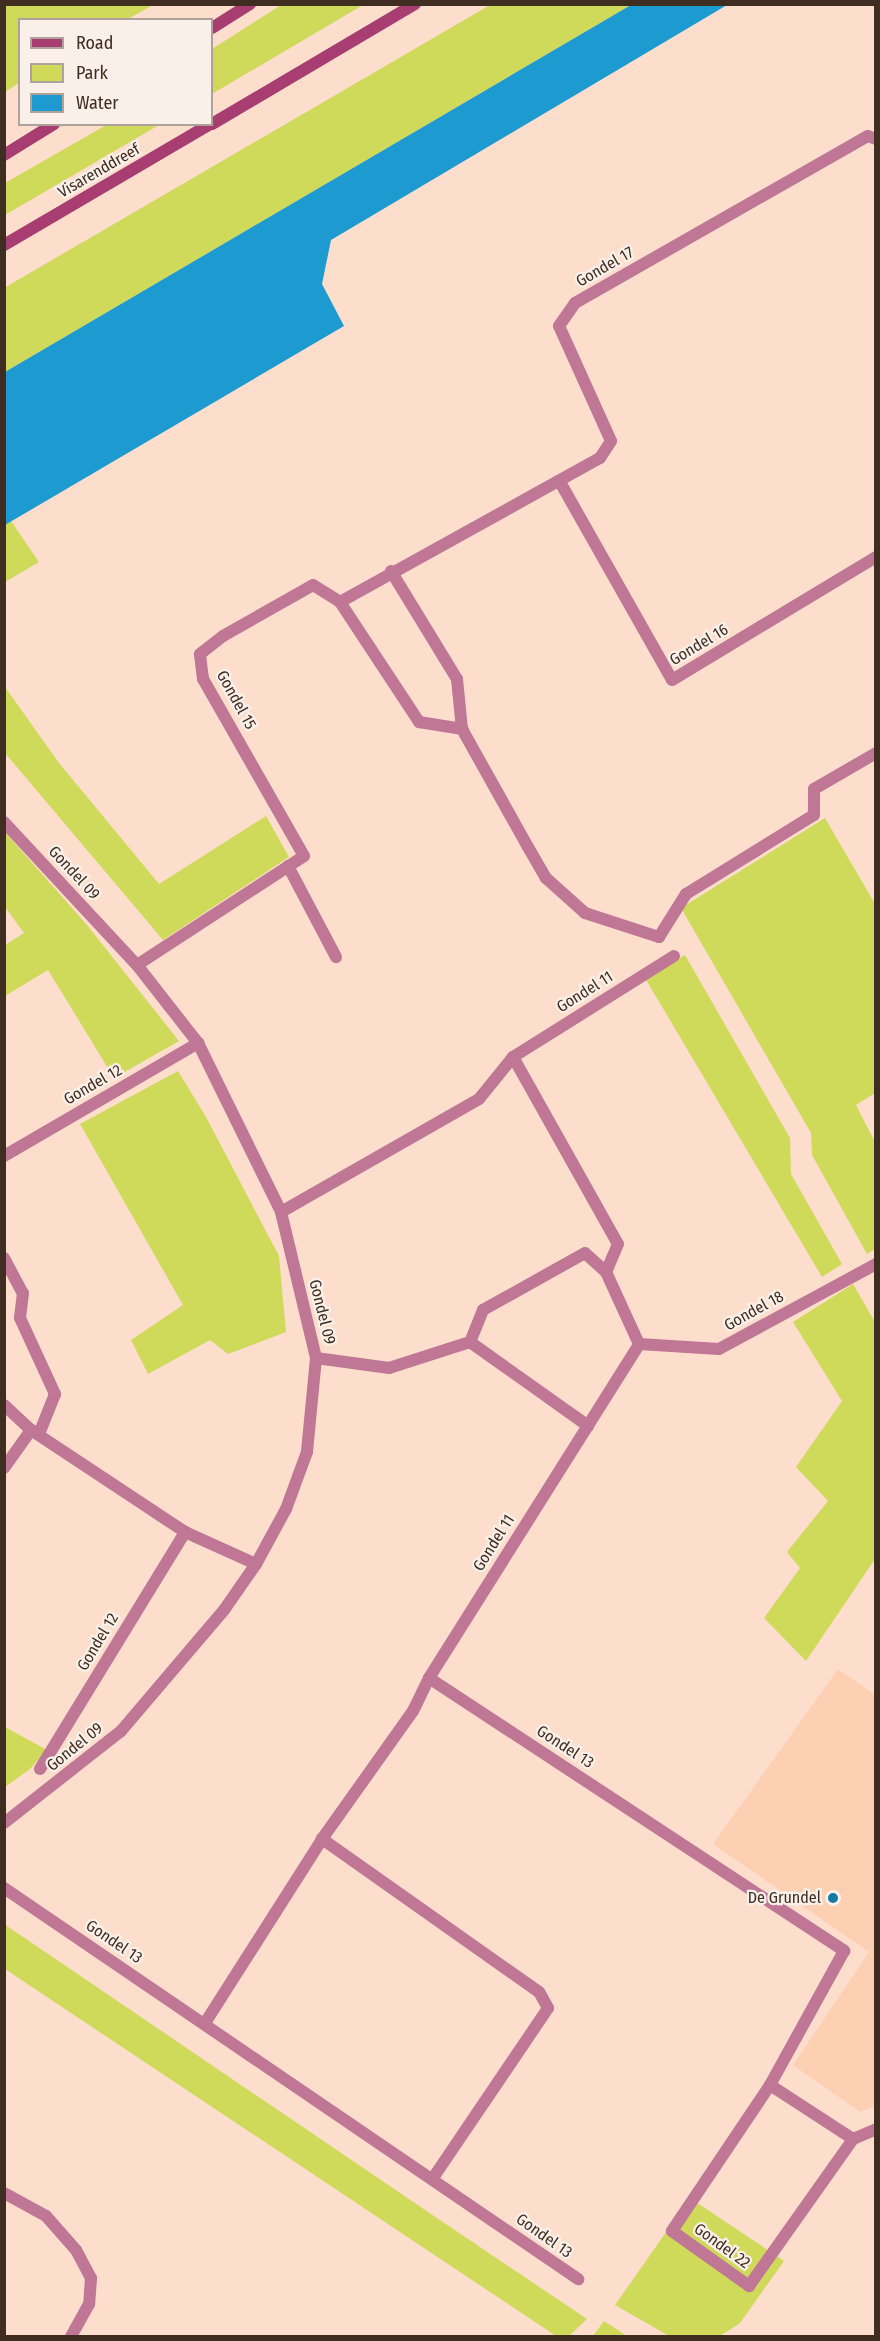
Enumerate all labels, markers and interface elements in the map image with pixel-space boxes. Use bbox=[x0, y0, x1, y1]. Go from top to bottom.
legend bbox=[18, 18, 213, 126]
text: Road bbox=[76, 32, 113, 54]
text: Park bbox=[76, 62, 108, 84]
text: Water bbox=[76, 92, 119, 114]
street label: Visarenddreef bbox=[55, 140, 143, 202]
street label: Gondel 17 bbox=[573, 243, 637, 291]
street label: Gondel 16 bbox=[666, 620, 732, 670]
street label: Gondel 15 bbox=[212, 667, 260, 733]
street label: Gondel 09 bbox=[44, 842, 104, 904]
street label: Gondel 11 bbox=[553, 967, 617, 1017]
street label: Gondel 12 bbox=[61, 1061, 125, 1109]
street label: Gondel 09 bbox=[305, 1277, 339, 1347]
street label: Gondel 18 bbox=[721, 1287, 787, 1335]
street label: Gondel 11 bbox=[469, 1511, 519, 1575]
street label: Gondel 12 bbox=[73, 1610, 123, 1674]
street label: Gondel 09 bbox=[43, 1719, 107, 1775]
street label: Gondel 13 bbox=[533, 1722, 597, 1772]
place label: De Grundel bbox=[748, 1888, 821, 1908]
marker: De Grundel bbox=[826, 1891, 840, 1905]
street label: Gondel 13 bbox=[82, 1916, 146, 1968]
street label: Gondel 13 bbox=[512, 2210, 576, 2262]
street label: Gondel 22 bbox=[690, 2219, 754, 2273]

